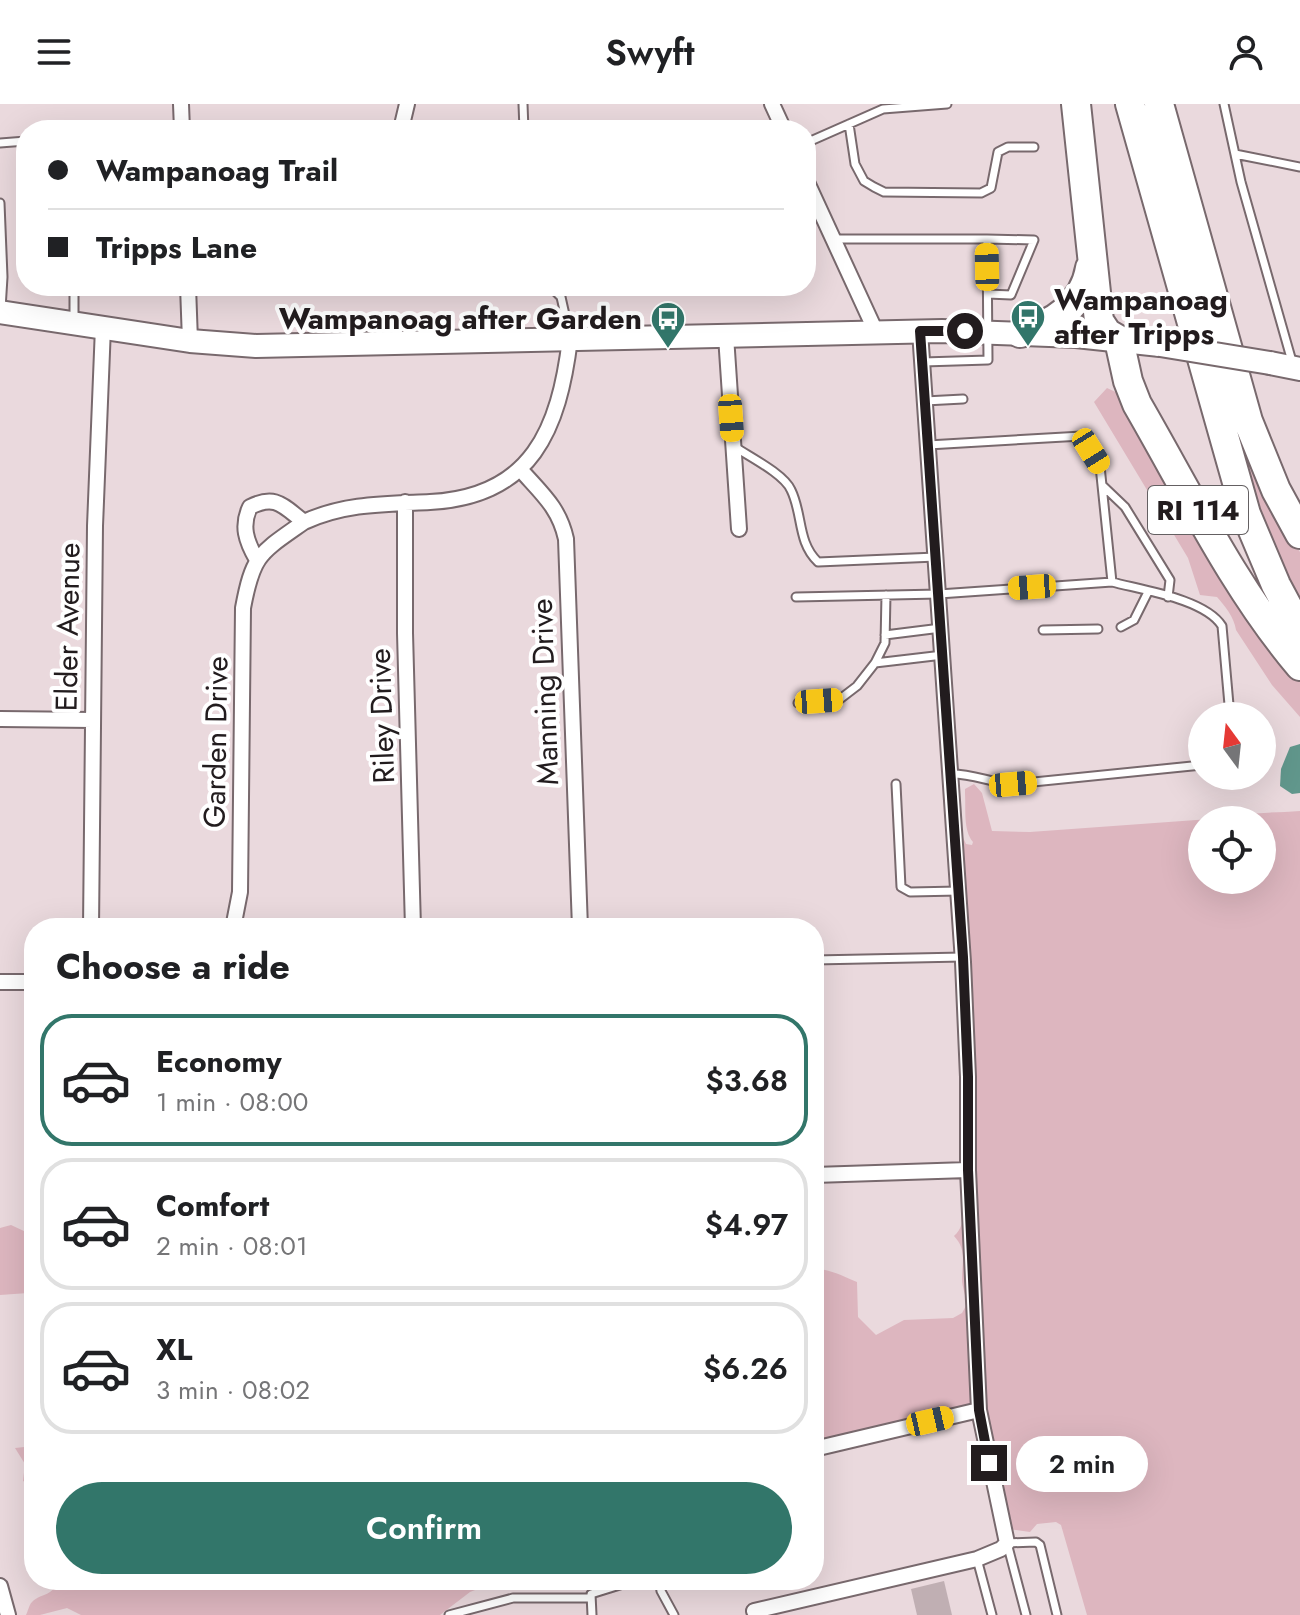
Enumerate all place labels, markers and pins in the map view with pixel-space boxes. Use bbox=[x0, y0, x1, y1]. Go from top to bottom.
place label: Wampanoag after Tripps bbox=[1054, 278, 1228, 355]
place label: Wampanoag after Garden bbox=[279, 297, 642, 340]
bus stop icon: Wampanoag after Tripps bbox=[1009, 298, 1047, 348]
bus stop icon: Wampanoag after Garden bbox=[649, 300, 687, 350]

